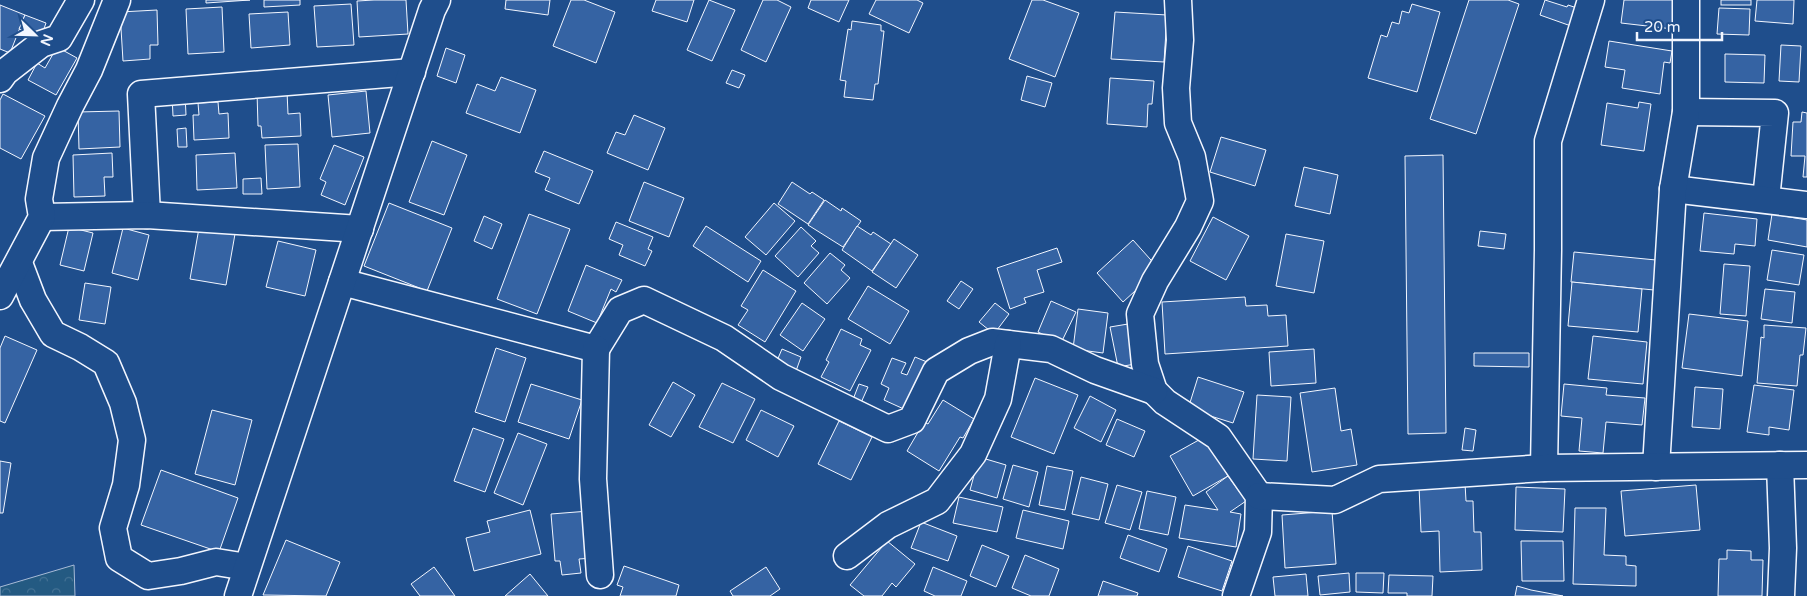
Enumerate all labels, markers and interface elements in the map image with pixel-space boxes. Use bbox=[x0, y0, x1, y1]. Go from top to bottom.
north arrow bbox=[10, 10, 60, 60]
scale bar bbox=[1637, 10, 1722, 42]
text: 20 m bbox=[1644, 18, 1681, 36]
text: N bbox=[36, 31, 57, 48]

